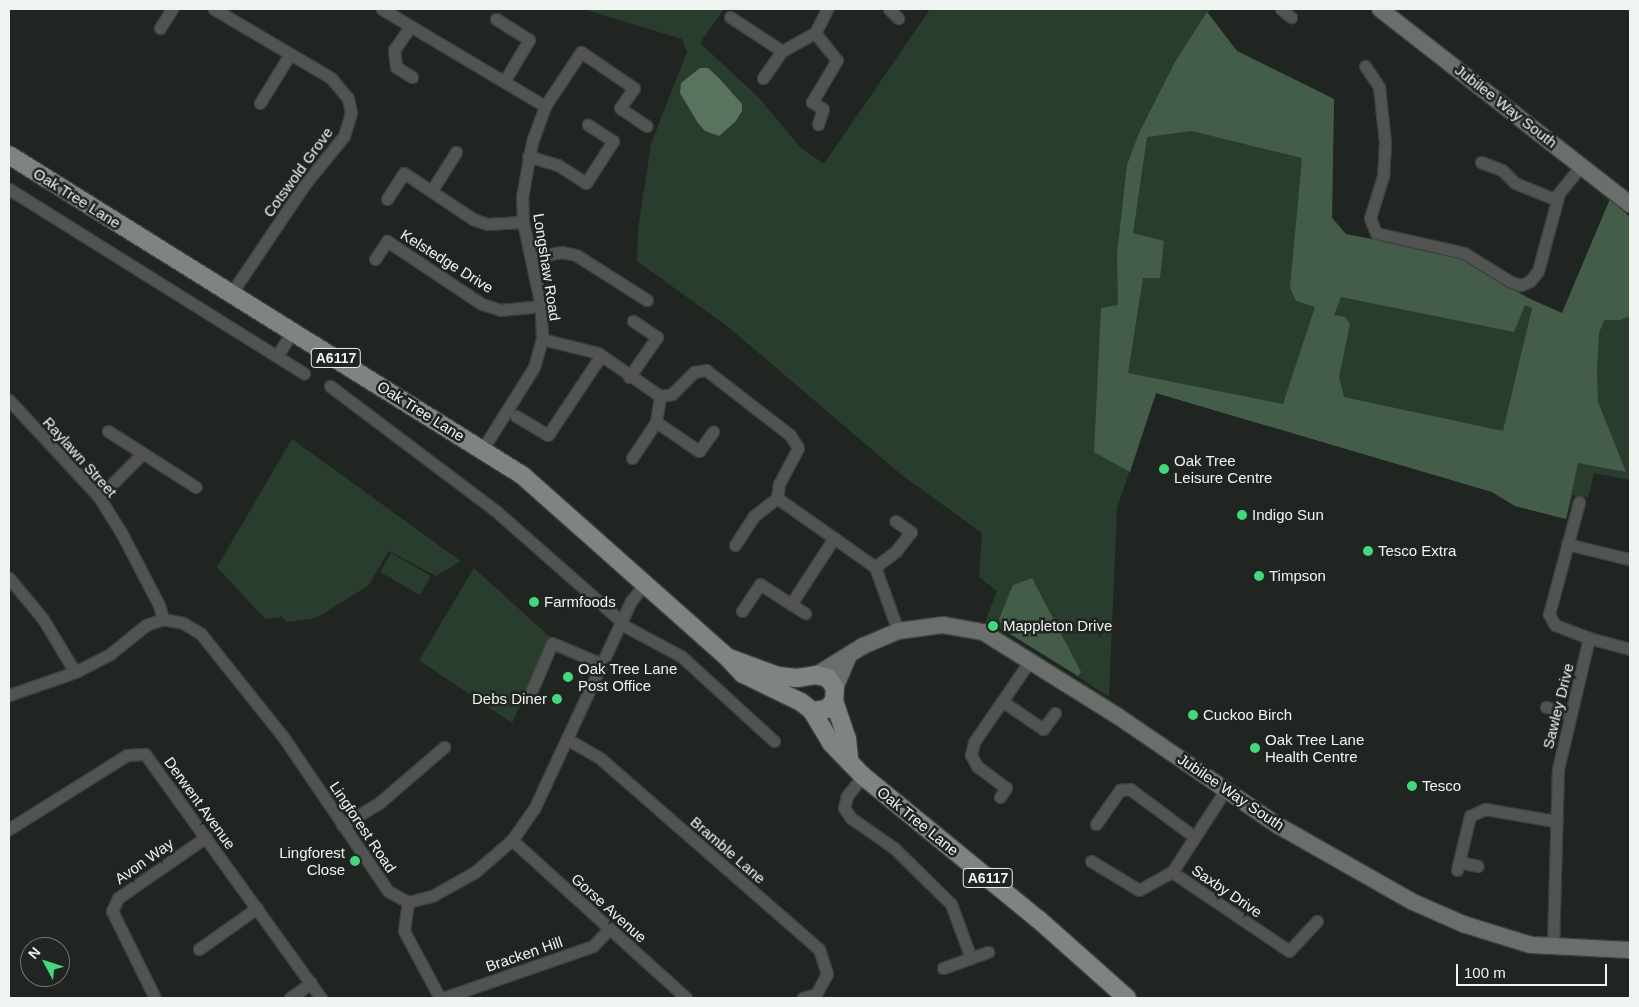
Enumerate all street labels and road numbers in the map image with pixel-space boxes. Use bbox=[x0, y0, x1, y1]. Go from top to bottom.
street label: Jubilee Way South bbox=[1451, 61, 1561, 151]
street label: Cotswold Grove bbox=[259, 124, 337, 220]
street label: Oak Tree Lane bbox=[30, 164, 124, 232]
street label: Longshaw Road bbox=[530, 212, 564, 322]
street label: Kelstedge Drive bbox=[397, 225, 497, 297]
road number: A6117 bbox=[310, 346, 362, 369]
street label: Oak Tree Lane bbox=[374, 377, 468, 445]
street label: Raylawn Street bbox=[39, 413, 121, 501]
street label: Sawley Drive bbox=[1539, 661, 1577, 751]
street label: Jubilee Way South bbox=[1174, 750, 1288, 834]
street label: Derwent Avenue bbox=[160, 753, 240, 853]
street label: Lingforest Road bbox=[326, 778, 400, 876]
street label: Oak Tree Lane bbox=[874, 783, 962, 859]
street label: Bramble Lane bbox=[687, 813, 769, 887]
street label: Avon Way bbox=[111, 834, 177, 888]
street label: Saxby Drive bbox=[1188, 861, 1266, 921]
road number: A6117 bbox=[962, 866, 1014, 890]
street label: Gorse Avenue bbox=[567, 869, 651, 947]
street label: Bracken Hill bbox=[483, 932, 565, 976]

